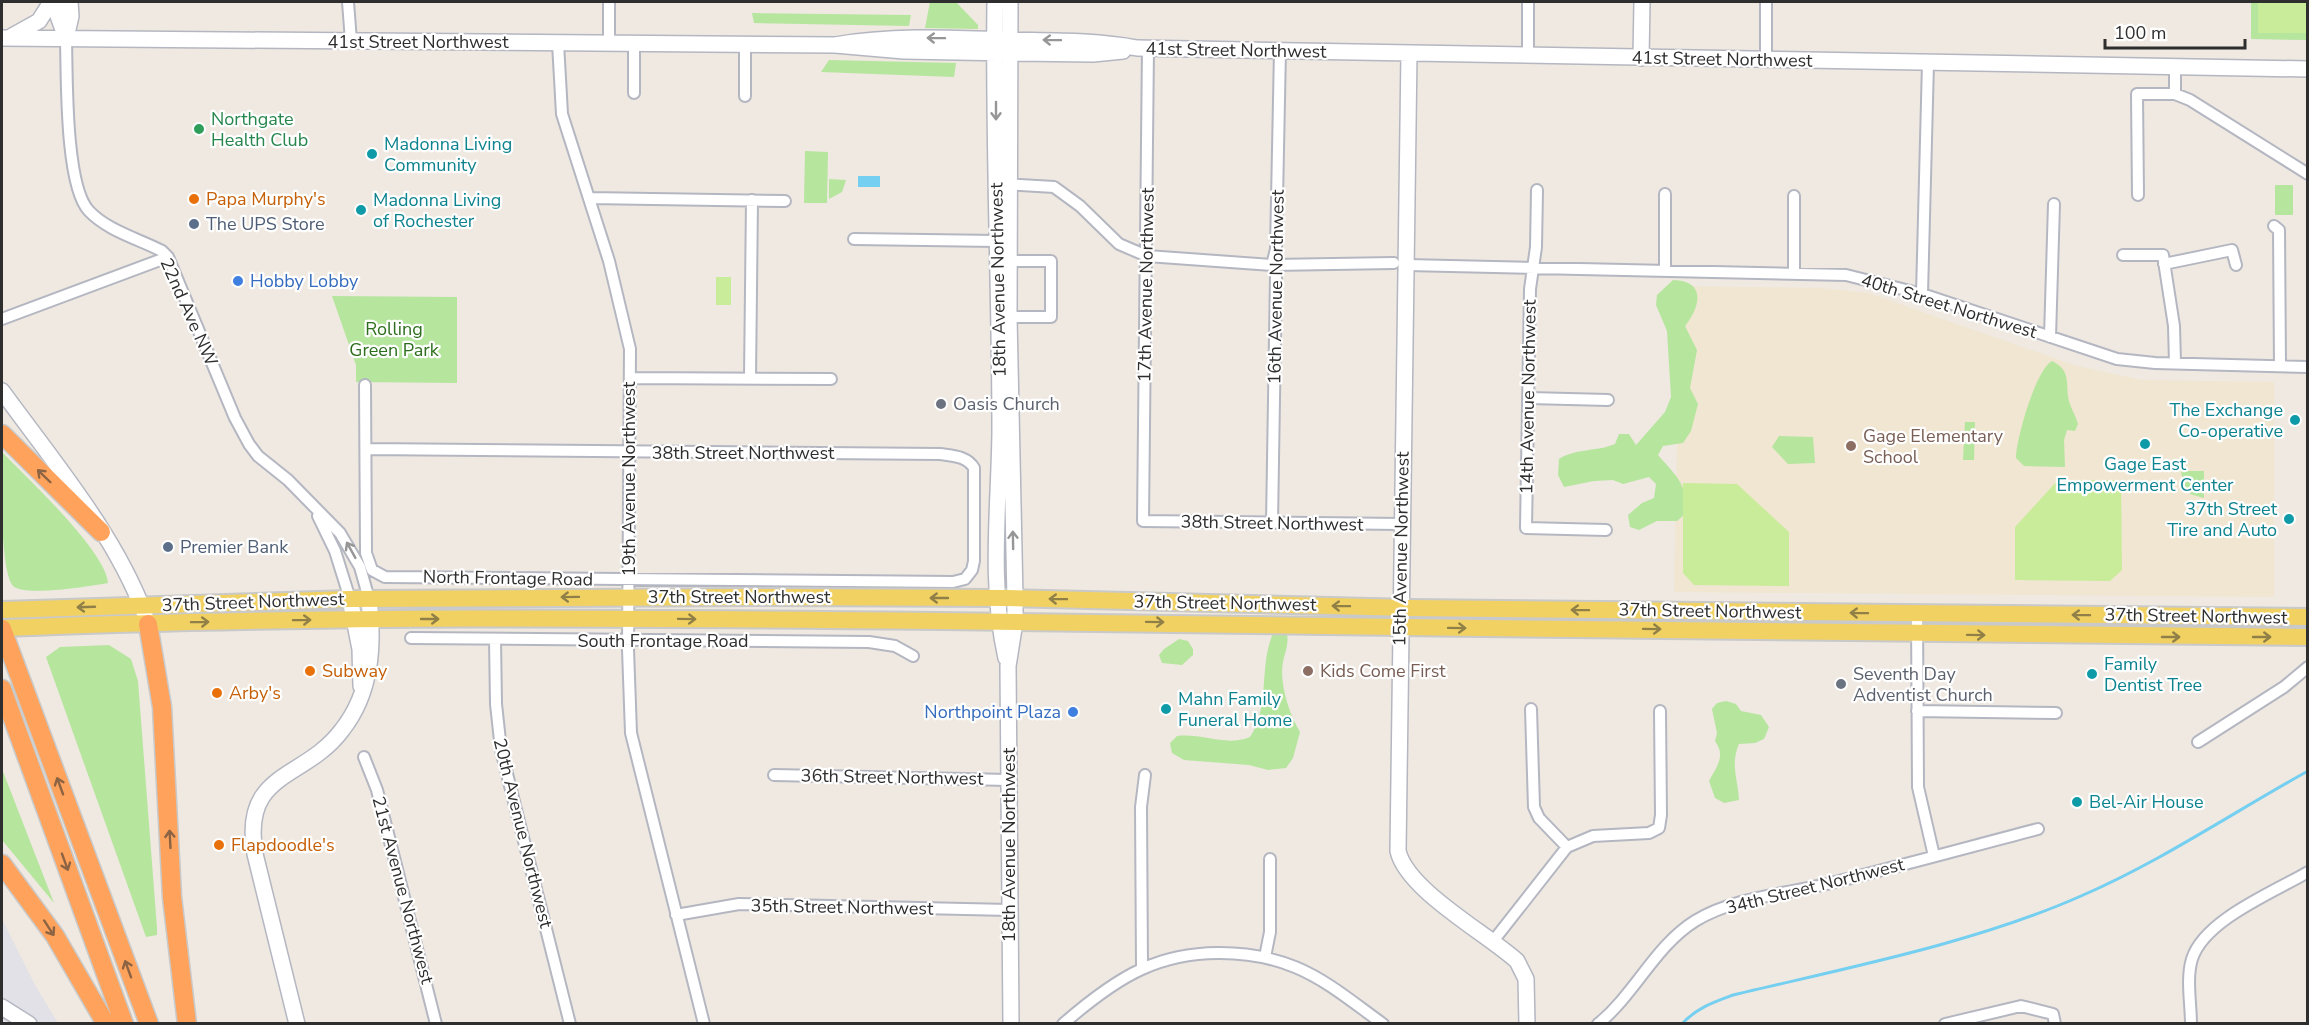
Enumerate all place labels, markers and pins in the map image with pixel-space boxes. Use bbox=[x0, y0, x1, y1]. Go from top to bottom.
place label: Northgate Health Club bbox=[211, 107, 308, 152]
marker: Northgate Health Club bbox=[192, 122, 206, 136]
place label: Madonna Living Community bbox=[384, 132, 512, 177]
marker: Madonna Living Community bbox=[365, 147, 379, 161]
place label: Papa Murphy's bbox=[206, 187, 326, 211]
place label: Madonna Living of Rochester bbox=[373, 188, 501, 233]
marker: Papa Murphy's bbox=[187, 192, 201, 206]
marker: Madonna Living of Rochester bbox=[354, 203, 368, 217]
place label: The UPS Store bbox=[206, 212, 325, 236]
marker: The UPS Store bbox=[187, 217, 201, 231]
place label: Hobby Lobby bbox=[250, 269, 359, 293]
marker: Hobby Lobby bbox=[231, 274, 245, 288]
place label: Oasis Church bbox=[953, 392, 1060, 416]
marker: Oasis Church bbox=[934, 397, 948, 411]
place label: The Exchange Co-operative bbox=[2170, 398, 2283, 443]
marker: The Exchange Co-operative bbox=[2288, 413, 2302, 427]
place label: Gage Elementary School bbox=[1863, 424, 2004, 469]
marker: Gage East Empowerment Center bbox=[2138, 437, 2152, 451]
marker: Gage Elementary School bbox=[1844, 439, 1858, 453]
place label: Gage East Empowerment Center bbox=[2057, 452, 2234, 497]
place label: 37th Street Tire and Auto bbox=[2167, 497, 2278, 542]
marker: 37th Street Tire and Auto bbox=[2282, 512, 2296, 526]
place label: Premier Bank bbox=[180, 535, 289, 559]
marker: Premier Bank bbox=[161, 540, 175, 554]
place label: Family Dentist Tree bbox=[2104, 652, 2202, 697]
place label: Subway bbox=[322, 659, 388, 683]
place label: Kids Come First bbox=[1320, 659, 1446, 683]
place label: Seventh Day Adventist Church bbox=[1853, 662, 1993, 707]
marker: Subway bbox=[303, 664, 317, 678]
marker: Kids Come First bbox=[1301, 664, 1315, 678]
marker: Family Dentist Tree bbox=[2085, 667, 2099, 681]
marker: Seventh Day Adventist Church bbox=[1834, 677, 1848, 691]
place label: Arby's bbox=[229, 681, 281, 705]
marker: Arby's bbox=[210, 686, 224, 700]
place label: Mahn Family Funeral Home bbox=[1178, 687, 1292, 732]
place label: Northpoint Plaza bbox=[924, 700, 1061, 724]
marker: Mahn Family Funeral Home bbox=[1159, 702, 1173, 716]
marker: Northpoint Plaza bbox=[1066, 705, 1080, 719]
place label: Bel-Air House bbox=[2089, 790, 2204, 814]
marker: Bel-Air House bbox=[2070, 795, 2084, 809]
place label: Flapdoodle's bbox=[231, 833, 335, 857]
marker: Flapdoodle's bbox=[212, 838, 226, 852]

